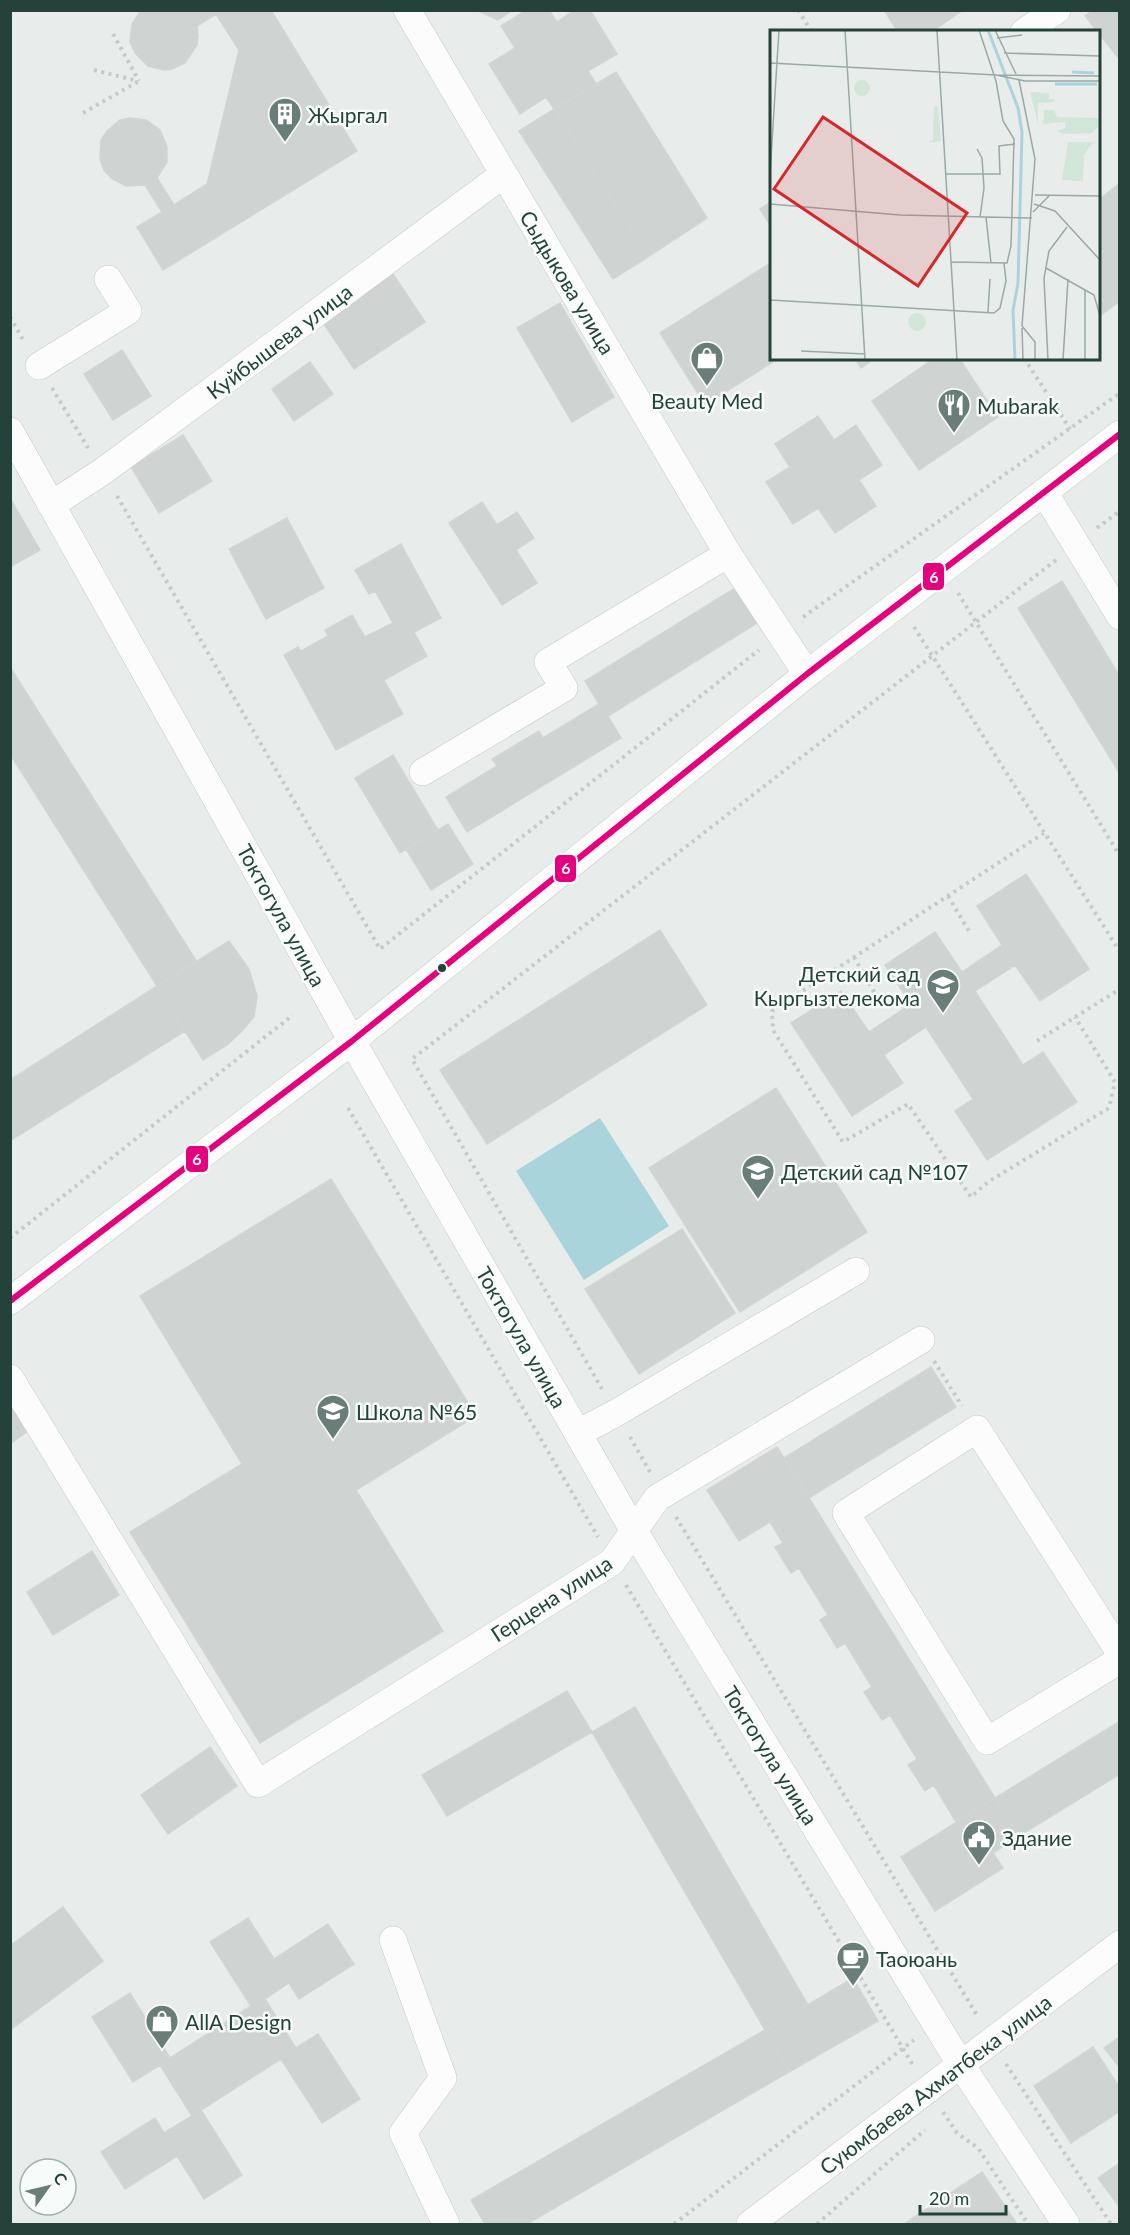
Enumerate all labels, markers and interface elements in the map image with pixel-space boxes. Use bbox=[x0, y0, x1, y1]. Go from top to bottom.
inset map bbox=[770, 30, 1100, 360]
building icon: Жыргал bbox=[267, 96, 303, 143]
place label: Жыргал bbox=[308, 102, 388, 127]
street label: Сыдыкова улица bbox=[515, 206, 621, 358]
street label: Куйбышева улица bbox=[201, 278, 357, 404]
shop icon: Beauty Med bbox=[689, 340, 725, 387]
restaurant icon: Mubarak bbox=[936, 387, 972, 434]
place label: Beauty Med bbox=[651, 388, 763, 413]
place label: Mubarak bbox=[977, 393, 1059, 418]
line badge: 6 bbox=[922, 562, 945, 591]
text: 6 bbox=[929, 567, 939, 586]
street label: Токтогула улица bbox=[233, 840, 331, 990]
line badge: 6 bbox=[554, 854, 577, 883]
text: 6 bbox=[561, 858, 571, 877]
place label: Детский сад Кыргызтелекома bbox=[754, 961, 920, 1010]
unlabelled marker bbox=[436, 962, 448, 974]
school or university icon: Детский сад Кыргызтелекома bbox=[925, 967, 961, 1014]
line badge: 6 bbox=[185, 1145, 209, 1173]
text: 6 bbox=[192, 1149, 202, 1168]
school or university icon: Детский сад №107 bbox=[740, 1153, 776, 1200]
place label: Детский сад №107 bbox=[781, 1159, 968, 1184]
street label: Токтогула улица bbox=[471, 1262, 573, 1412]
school or university icon: Школа №65 bbox=[315, 1393, 351, 1440]
place label: Школа №65 bbox=[356, 1399, 477, 1424]
street label: Герцена улица bbox=[486, 1550, 616, 1646]
street label: Токтогула улица bbox=[718, 1681, 824, 1829]
public building icon: Здание bbox=[961, 1819, 997, 1866]
place label: Здание bbox=[1002, 1825, 1072, 1850]
cafe icon: Таоюань bbox=[835, 1940, 871, 1987]
place label: Таоюань bbox=[876, 1946, 957, 1971]
street label: Суюмбаева Ахматбека улица bbox=[814, 1989, 1056, 2179]
shop icon: AllA Design bbox=[144, 2003, 180, 2050]
place label: AllA Design bbox=[185, 2009, 292, 2034]
north arrow bbox=[18, 2157, 78, 2217]
text: С bbox=[50, 2169, 72, 2188]
scale bar bbox=[920, 2178, 1006, 2216]
text: 20 m bbox=[929, 2187, 969, 2209]

